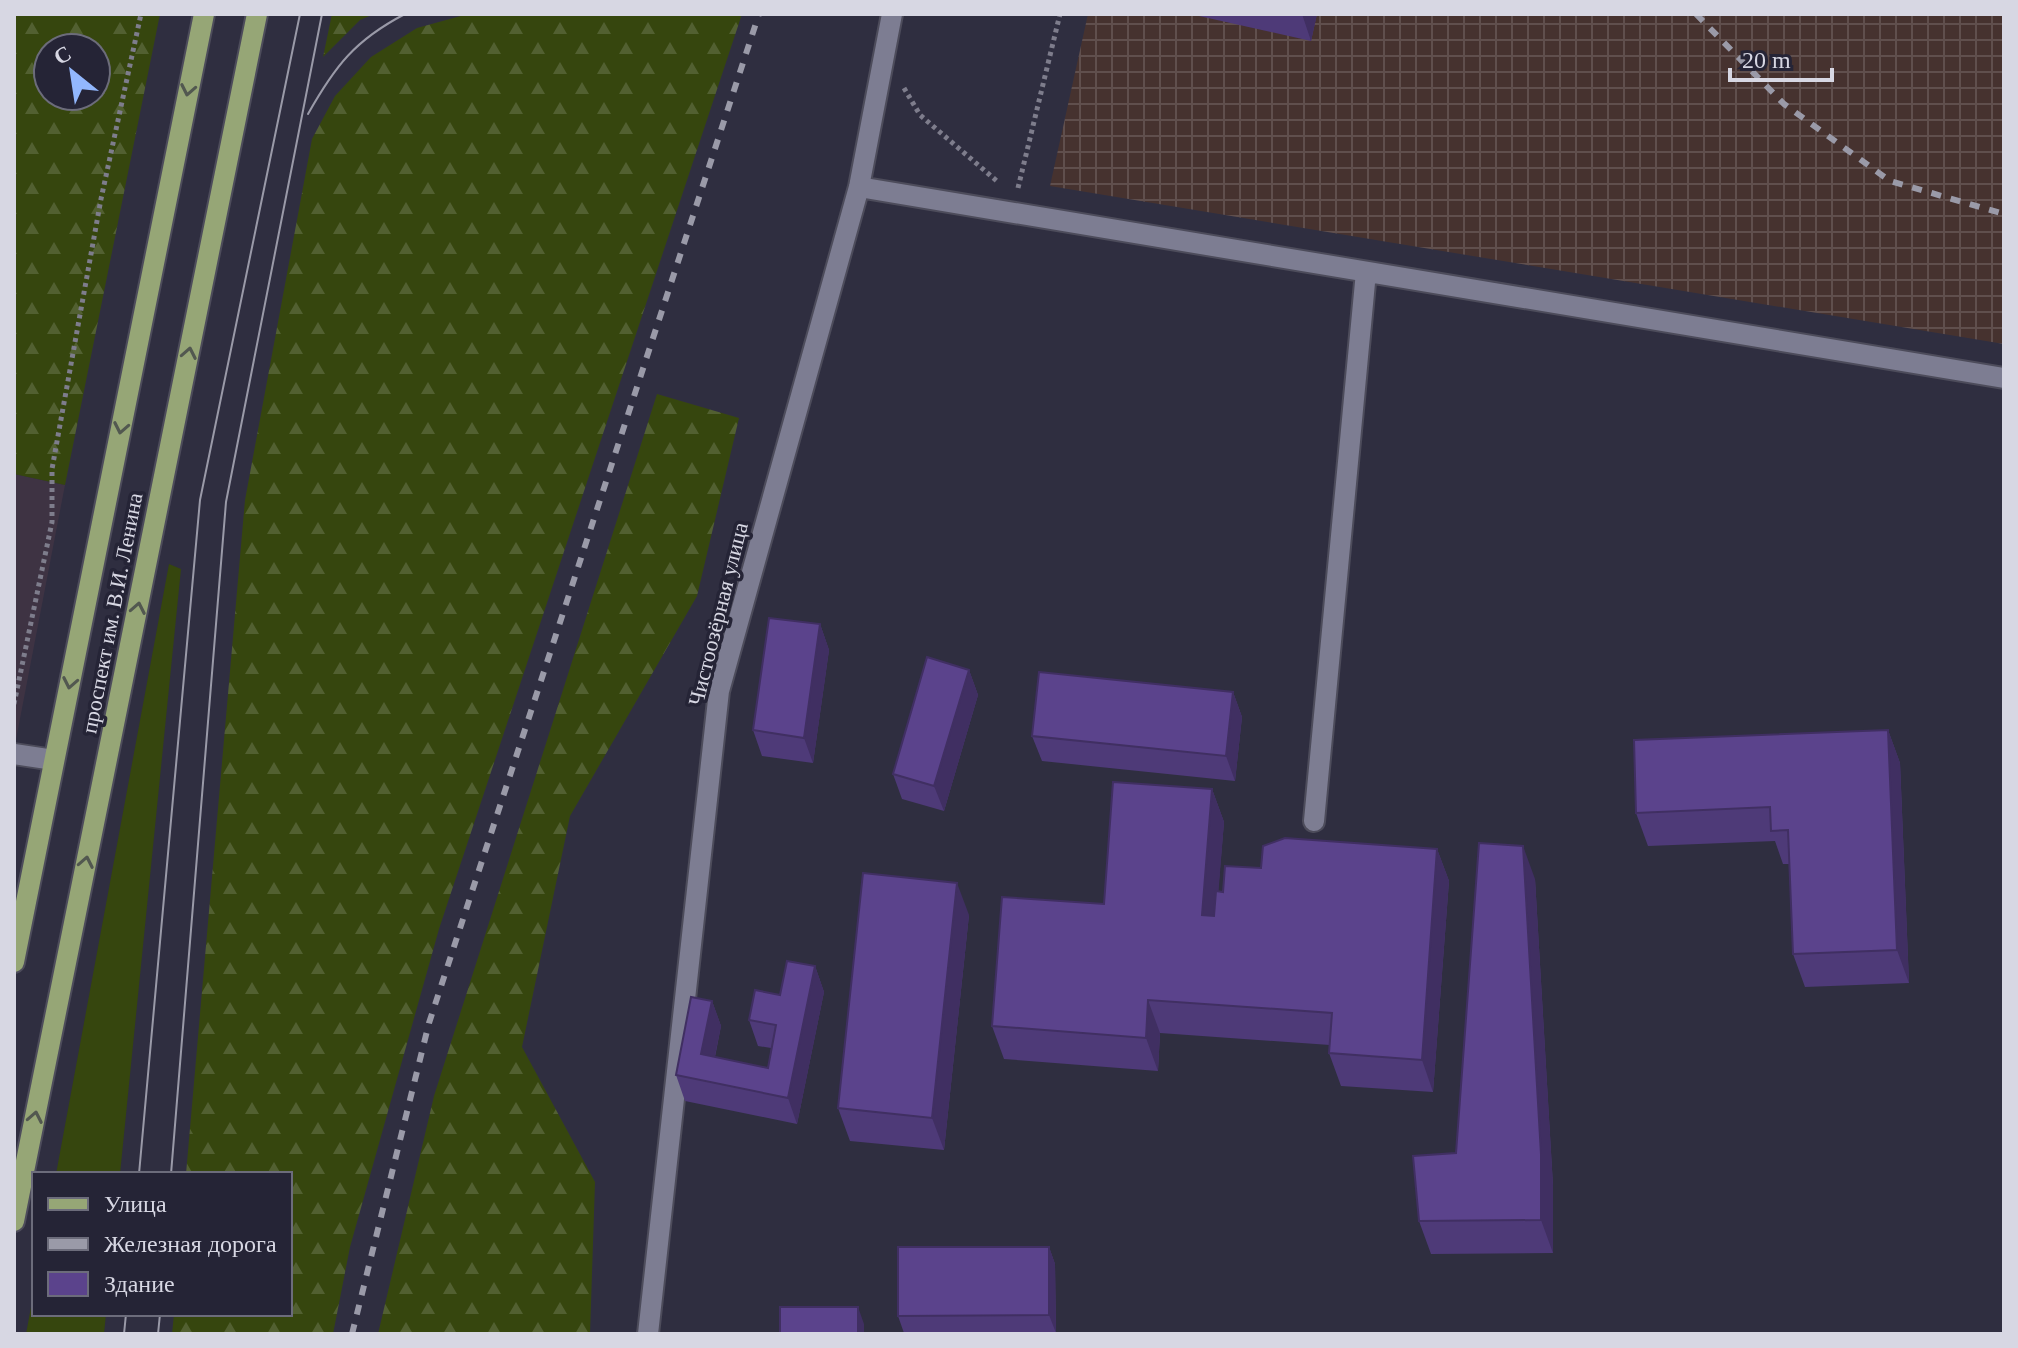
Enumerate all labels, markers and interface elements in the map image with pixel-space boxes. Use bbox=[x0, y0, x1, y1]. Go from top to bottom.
north arrow bbox=[32, 32, 112, 112]
scale bar bbox=[1730, 32, 1832, 82]
text: С bbox=[49, 40, 75, 70]
text: 20 m bbox=[1742, 47, 1791, 73]
one-way arrow bbox=[181, 84, 198, 97]
one-way arrow bbox=[180, 346, 197, 360]
one-way arrow bbox=[113, 421, 130, 434]
street label: проспект им. В.И. Ленина bbox=[76, 490, 148, 735]
street label: Чистоозёрная улица bbox=[683, 520, 753, 708]
one-way arrow bbox=[128, 601, 145, 614]
one-way arrow bbox=[62, 675, 79, 689]
one-way arrow bbox=[77, 856, 94, 869]
one-way arrow bbox=[26, 1111, 43, 1125]
legend bbox=[32, 1172, 292, 1316]
text: Улица bbox=[104, 1191, 167, 1217]
text: Железная дорога bbox=[104, 1231, 277, 1257]
text: Здание bbox=[104, 1271, 175, 1297]

